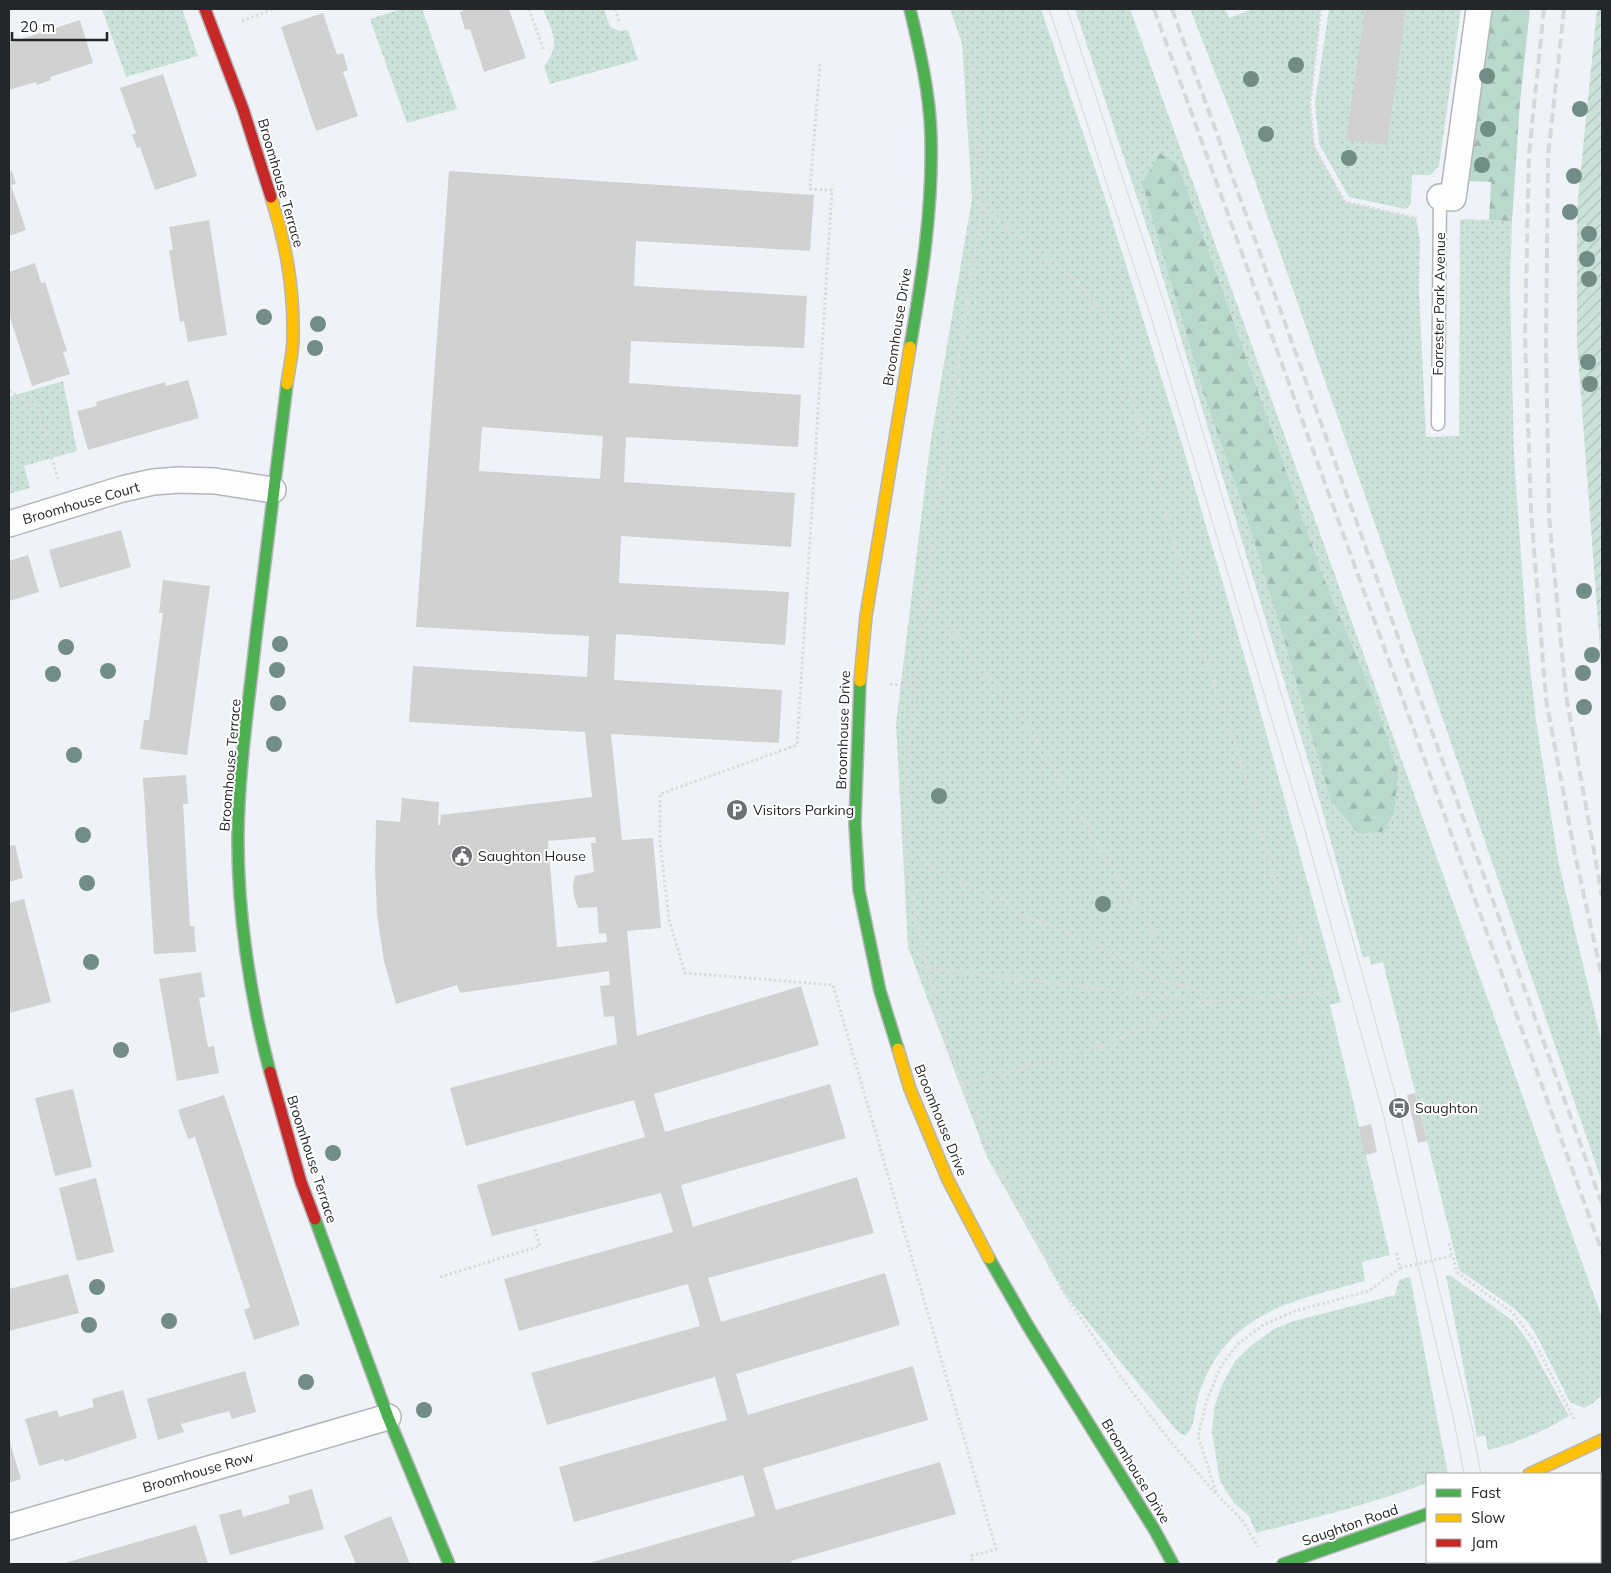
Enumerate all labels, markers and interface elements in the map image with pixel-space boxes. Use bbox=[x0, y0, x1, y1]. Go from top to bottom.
scale bar bbox=[12, 10, 108, 42]
text: 20 m bbox=[20, 17, 55, 36]
street label: Broomhouse Terrace bbox=[254, 117, 308, 249]
street label: Forrester Park Avenue bbox=[1429, 232, 1449, 376]
street label: Broomhouse Drive bbox=[879, 267, 915, 387]
street label: Broomhouse Court bbox=[20, 478, 142, 528]
street label: Broomhouse Drive bbox=[832, 670, 854, 790]
street label: Broomhouse Terrace bbox=[215, 698, 245, 832]
parking icon: Visitors Parking bbox=[725, 798, 749, 822]
place label: Visitors Parking bbox=[753, 801, 854, 819]
public building icon: Saughton House bbox=[450, 844, 474, 868]
place label: Saughton House bbox=[478, 847, 586, 865]
street label: Broomhouse Drive bbox=[910, 1061, 972, 1179]
street label: Broomhouse Terrace bbox=[283, 1093, 341, 1225]
bus stop icon: Saughton bbox=[1387, 1096, 1411, 1120]
place label: Saughton bbox=[1415, 1099, 1478, 1117]
street label: Broomhouse Drive bbox=[1098, 1415, 1174, 1527]
street label: Broomhouse Row bbox=[140, 1448, 256, 1496]
legend bbox=[1426, 1473, 1601, 1563]
text: Fast bbox=[1471, 1483, 1501, 1502]
street label: Saughton Road bbox=[1299, 1500, 1401, 1550]
text: Slow bbox=[1471, 1508, 1505, 1527]
text: Jam bbox=[1471, 1533, 1498, 1552]

